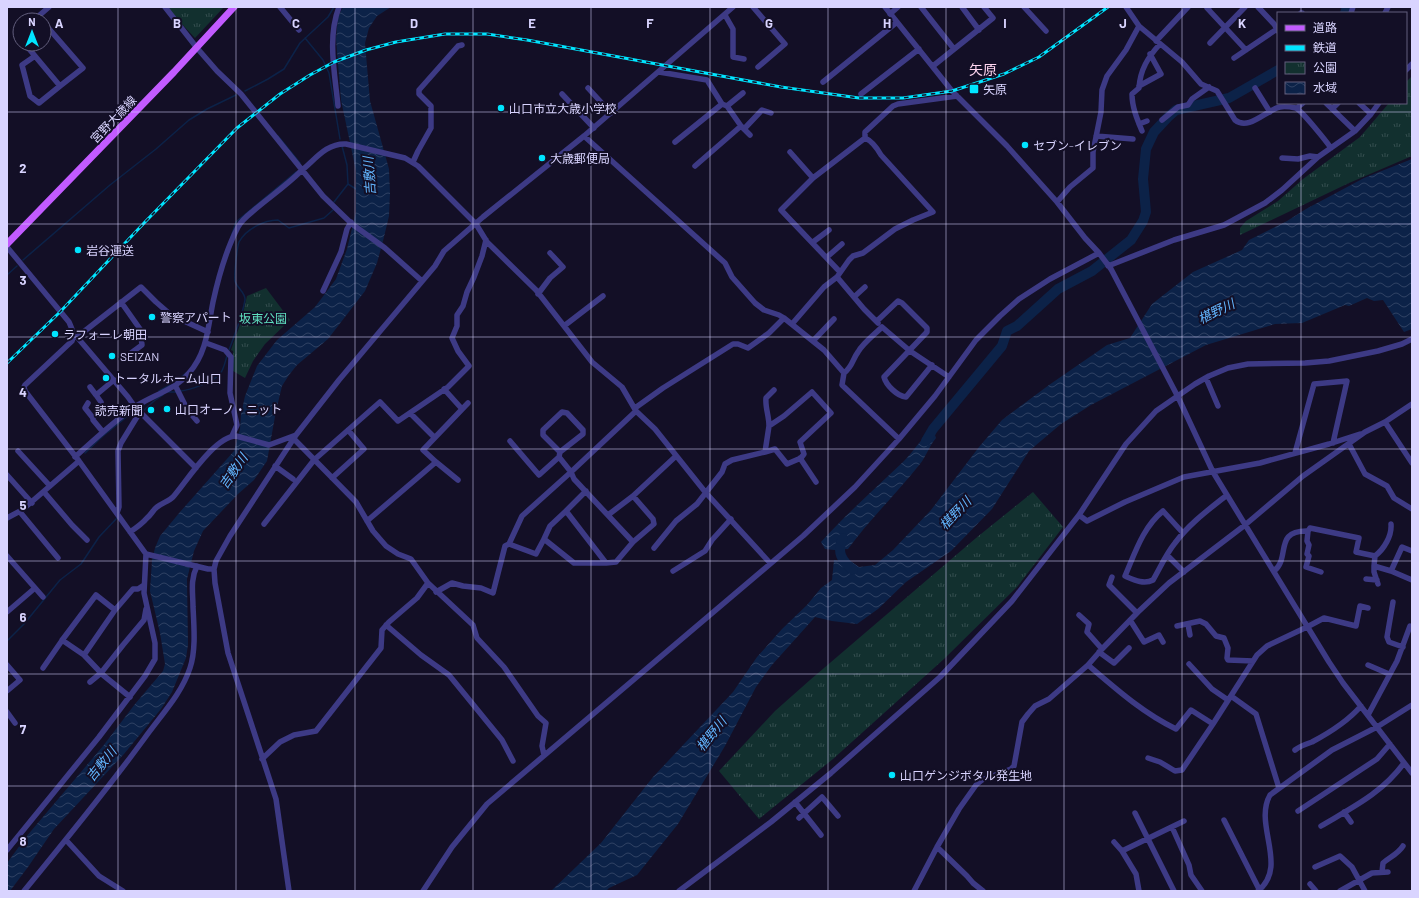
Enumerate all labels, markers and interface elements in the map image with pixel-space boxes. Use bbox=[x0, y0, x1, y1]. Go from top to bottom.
north arrow bbox=[12, 12, 52, 52]
legend bbox=[1277, 12, 1407, 104]
text: N bbox=[28, 15, 36, 28]
text: A bbox=[55, 15, 64, 31]
text: B bbox=[173, 15, 181, 31]
text: C bbox=[292, 15, 300, 31]
text: D bbox=[410, 15, 418, 31]
text: E bbox=[528, 15, 536, 31]
text: F bbox=[646, 15, 654, 31]
text: G bbox=[765, 15, 773, 31]
text: H bbox=[883, 15, 891, 31]
text: I bbox=[1003, 15, 1007, 31]
text: J bbox=[1119, 15, 1127, 31]
text: K bbox=[1238, 15, 1246, 31]
text: 道路 bbox=[1313, 20, 1337, 34]
text: 鉄道 bbox=[1313, 40, 1337, 54]
text: 公園 bbox=[1313, 60, 1337, 74]
district label: 矢原 bbox=[969, 61, 997, 78]
text: 水域 bbox=[1313, 80, 1337, 94]
place label: 矢原 bbox=[983, 82, 1007, 96]
marker: 矢原 bbox=[968, 83, 980, 95]
street label: 宮野大歳線 bbox=[87, 93, 139, 145]
place label: 山口市立大歳小学校 bbox=[509, 101, 617, 115]
marker: 山口市立大歳小学校 bbox=[496, 103, 506, 113]
place label: セブン-イレブン bbox=[1033, 138, 1122, 152]
marker: セブン-イレブン bbox=[1020, 140, 1030, 150]
place label: 大歳郵便局 bbox=[550, 151, 610, 165]
marker: 大歳郵便局 bbox=[537, 153, 547, 163]
water label: 吉敷川 bbox=[360, 154, 378, 196]
text: 2 bbox=[19, 160, 27, 176]
place label: 岩谷運送 bbox=[86, 243, 134, 257]
marker: 岩谷運送 bbox=[73, 245, 83, 255]
text: 3 bbox=[19, 272, 27, 288]
water label: 椹野川 bbox=[1195, 294, 1239, 327]
place label: 警察アパート bbox=[160, 310, 232, 324]
park label: 坂東公園 bbox=[239, 311, 287, 325]
marker: 警察アパート bbox=[147, 312, 157, 322]
place label: ラフォーレ朝田 bbox=[63, 327, 147, 341]
marker: ラフォーレ朝田 bbox=[50, 329, 60, 339]
place label: SEIZAN bbox=[120, 349, 159, 363]
marker: SEIZAN bbox=[107, 351, 117, 361]
place label: トータルホーム山口 bbox=[114, 371, 222, 385]
marker: トータルホーム山口 bbox=[101, 373, 111, 383]
text: 4 bbox=[19, 384, 27, 400]
place label: 山口オーノ・ニット bbox=[175, 402, 282, 416]
place label: 読売新聞 bbox=[95, 403, 143, 417]
marker: 山口オーノ・ニット bbox=[162, 404, 172, 414]
marker: 読売新聞 bbox=[146, 405, 156, 415]
water label: 吉敷川 bbox=[215, 449, 252, 492]
water label: 椹野川 bbox=[936, 492, 976, 533]
text: 5 bbox=[19, 497, 27, 513]
text: 6 bbox=[20, 609, 27, 625]
water label: 椹野川 bbox=[693, 712, 731, 754]
text: 7 bbox=[20, 721, 27, 737]
water label: 吉敷川 bbox=[83, 742, 121, 784]
place label: 山口ゲンジボタル発生地 bbox=[900, 768, 1032, 782]
marker: 山口ゲンジボタル発生地 bbox=[887, 770, 897, 780]
text: 8 bbox=[19, 833, 27, 849]

